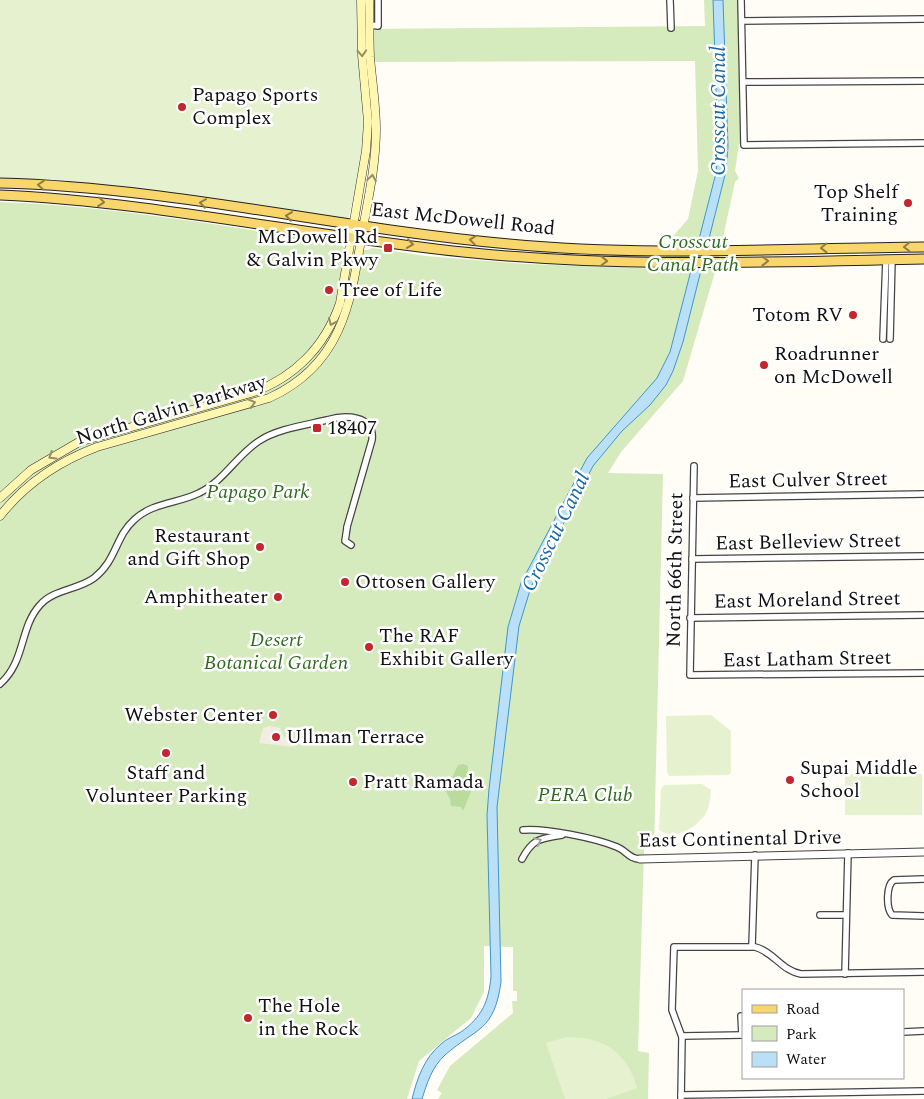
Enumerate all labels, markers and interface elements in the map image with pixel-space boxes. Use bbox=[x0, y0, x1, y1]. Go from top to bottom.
water label: Crosscut Canal bbox=[703, 46, 735, 176]
one-way arrow bbox=[356, 49, 367, 57]
place label: Papago Sports Complex bbox=[192, 80, 318, 133]
marker: Papago Sports Complex bbox=[176, 101, 188, 113]
one-way arrow bbox=[366, 174, 377, 182]
place label: Top Shelf Training bbox=[814, 177, 900, 230]
one-way arrow bbox=[37, 180, 45, 191]
street label: East McDowell Road bbox=[369, 194, 557, 244]
one-way arrow bbox=[97, 196, 105, 207]
marker: Top Shelf Training bbox=[902, 197, 914, 209]
one-way arrow bbox=[198, 198, 206, 209]
one-way arrow bbox=[284, 211, 292, 222]
place label: McDowell Rd & Galvin Pkwy bbox=[247, 222, 379, 275]
park label: Crosscut Canal Path bbox=[647, 227, 739, 280]
one-way arrow bbox=[468, 235, 476, 246]
one-way arrow bbox=[405, 239, 414, 249]
marker: McDowell Rd & Galvin Pkwy bbox=[382, 242, 394, 254]
one-way arrow bbox=[903, 242, 910, 252]
one-way arrow bbox=[820, 243, 828, 253]
one-way arrow bbox=[600, 256, 608, 266]
one-way arrow bbox=[762, 256, 769, 266]
place label: Tree of Life bbox=[339, 275, 442, 305]
marker: Tree of Life bbox=[323, 284, 335, 296]
place label: Totom RV bbox=[752, 300, 843, 330]
marker: Totom RV bbox=[847, 309, 859, 321]
one-way arrow bbox=[328, 317, 339, 326]
place label: Roadrunner on McDowell bbox=[774, 339, 893, 392]
marker: Roadrunner on McDowell bbox=[758, 359, 770, 371]
street label: North Galvin Parkway bbox=[72, 366, 271, 453]
one-way arrow bbox=[247, 399, 256, 409]
place label: 18407 bbox=[327, 413, 377, 443]
marker: 18407 bbox=[311, 422, 323, 434]
one-way arrow bbox=[49, 450, 58, 459]
street label: East Culver Street bbox=[728, 464, 888, 496]
water label: Crosscut Canal bbox=[513, 466, 599, 597]
park label: Papago Park bbox=[206, 477, 310, 507]
street label: North 66th Street bbox=[659, 492, 691, 648]
place label: Restaurant and Gift Shop bbox=[127, 521, 250, 574]
street label: East Belleview Street bbox=[715, 525, 901, 559]
marker: Restaurant and Gift Shop bbox=[254, 541, 266, 553]
place label: Ottosen Gallery bbox=[355, 567, 496, 597]
marker: Ottosen Gallery bbox=[339, 576, 351, 588]
place label: Amphitheater bbox=[144, 582, 268, 612]
street label: East Moreland Street bbox=[713, 583, 901, 617]
marker: Amphitheater bbox=[272, 591, 284, 603]
place label: The RAF Exhibit Gallery bbox=[379, 621, 515, 674]
park label: Desert Botanical Garden bbox=[204, 625, 349, 678]
marker: The RAF Exhibit Gallery bbox=[363, 641, 375, 653]
street label: East Latham Street bbox=[722, 643, 892, 675]
place label: Webster Center bbox=[124, 700, 263, 730]
marker: Webster Center bbox=[267, 709, 279, 721]
place label: Ullman Terrace bbox=[286, 722, 425, 752]
marker: Ullman Terrace bbox=[270, 731, 282, 743]
marker: Staff and Volunteer Parking bbox=[160, 747, 172, 759]
place label: Supai Middle School bbox=[800, 753, 918, 806]
place label: Staff and Volunteer Parking bbox=[85, 758, 247, 811]
place label: Pratt Ramada bbox=[363, 767, 484, 797]
marker: Supai Middle School bbox=[784, 774, 796, 786]
marker: Pratt Ramada bbox=[347, 776, 359, 788]
park label: PERA Club bbox=[537, 780, 633, 810]
street label: East Continental Drive bbox=[638, 822, 842, 856]
one-way arrow bbox=[533, 837, 542, 847]
legend bbox=[742, 989, 904, 1079]
place label: The Hole in the Rock bbox=[258, 991, 359, 1044]
text: Road bbox=[786, 998, 820, 1021]
marker: The Hole in the Rock bbox=[242, 1012, 254, 1024]
text: Park bbox=[786, 1023, 817, 1046]
text: Water bbox=[786, 1048, 826, 1071]

